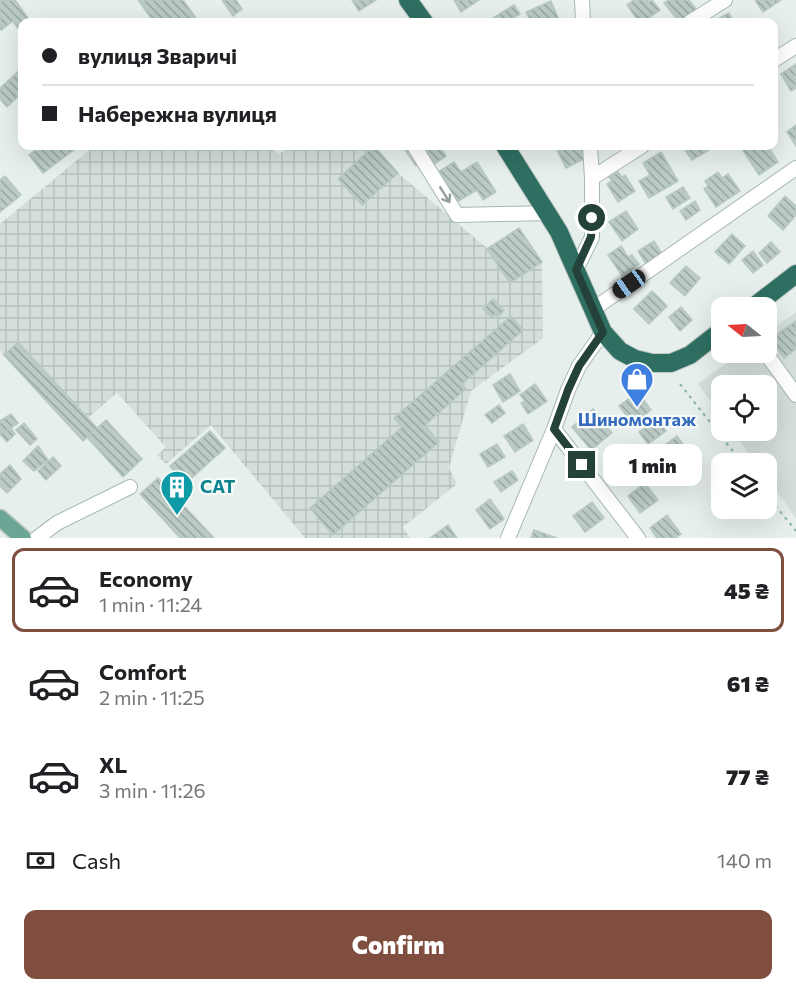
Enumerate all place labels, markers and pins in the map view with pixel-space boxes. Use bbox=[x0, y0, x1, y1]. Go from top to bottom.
shop icon: Шиномонтаж bbox=[619, 361, 655, 408]
place label: Шиномонтаж bbox=[578, 408, 697, 430]
building icon: САТ bbox=[159, 469, 195, 516]
place label: САТ bbox=[200, 475, 236, 497]

